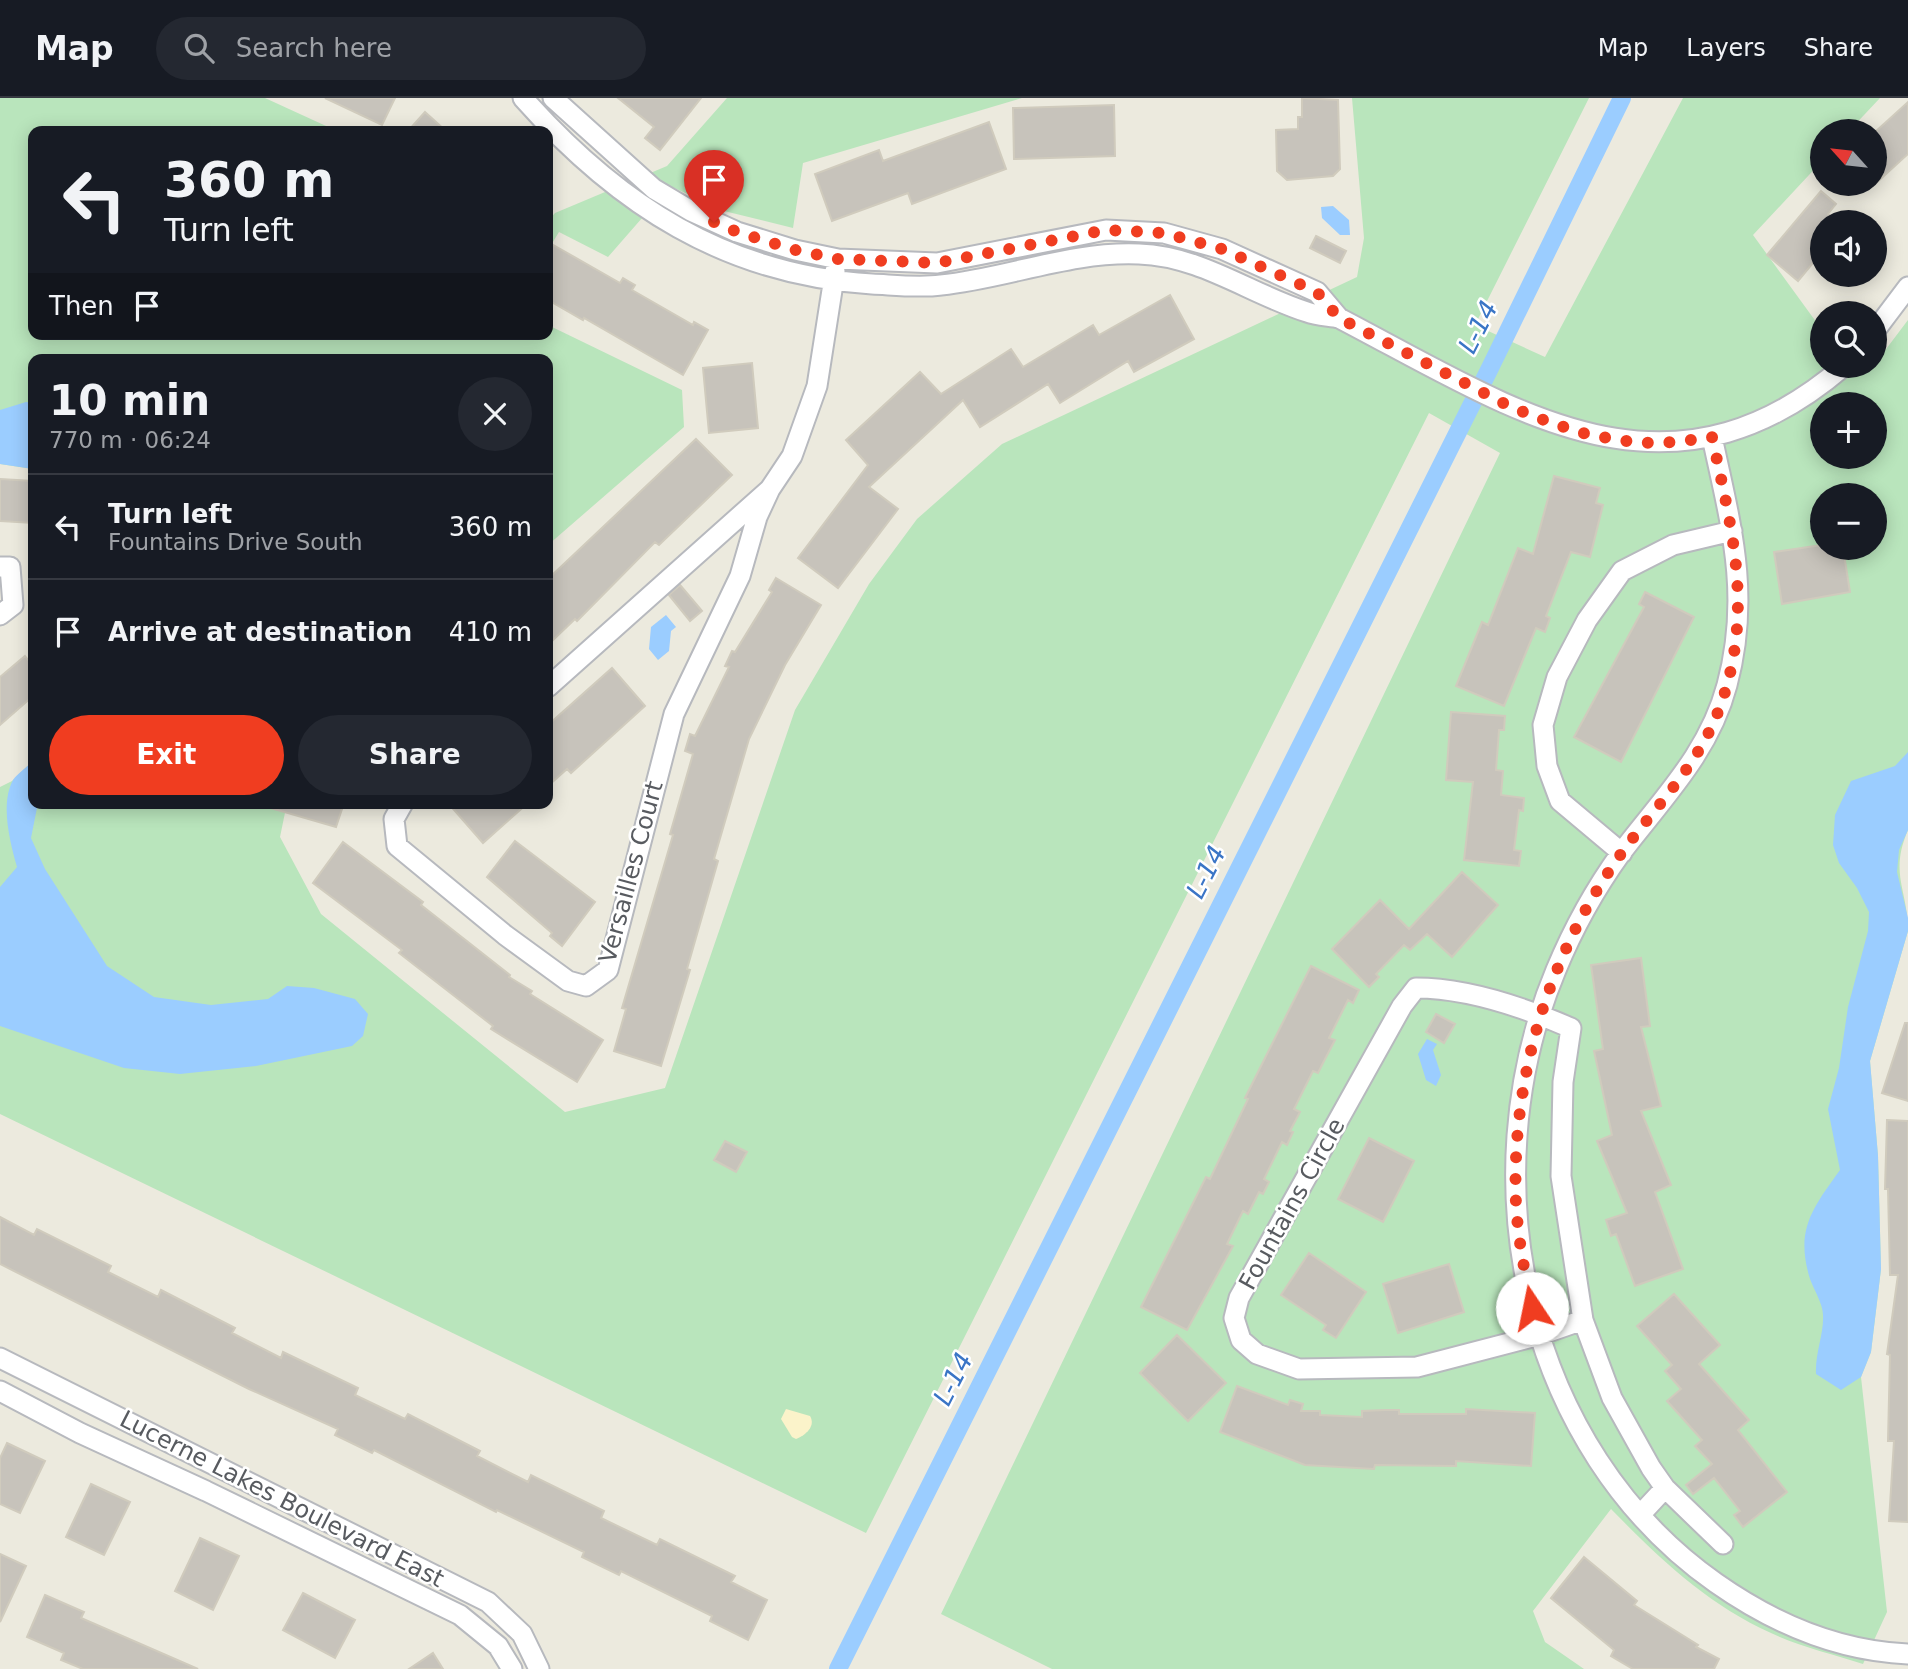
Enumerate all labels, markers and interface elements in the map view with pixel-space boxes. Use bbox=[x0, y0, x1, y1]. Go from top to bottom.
search box bbox=[156, 17, 646, 80]
text: Map bbox=[35, 29, 114, 68]
icon: search bbox=[180, 29, 218, 67]
text: Search here bbox=[236, 33, 392, 63]
text: Map bbox=[1598, 34, 1648, 62]
text: Layers bbox=[1686, 34, 1766, 62]
text: Share bbox=[1804, 34, 1873, 62]
north arrow bbox=[1810, 119, 1886, 196]
map controls bbox=[1810, 119, 1887, 560]
pin bbox=[684, 150, 744, 222]
text: 360 m bbox=[164, 152, 334, 209]
icon: left bbox=[49, 154, 140, 245]
icon: arrive bbox=[695, 161, 733, 199]
button: sound bbox=[1810, 210, 1887, 287]
text: Turn left bbox=[164, 211, 294, 249]
icon: arrive bbox=[128, 287, 166, 325]
text: Then bbox=[49, 291, 114, 321]
water label: L-14 bbox=[1452, 296, 1504, 358]
button: search bbox=[1810, 301, 1887, 378]
text: 10 min bbox=[49, 376, 210, 425]
button: close bbox=[458, 377, 532, 451]
button: + bbox=[1810, 392, 1887, 469]
text: 770 m · 06:24 bbox=[49, 427, 211, 453]
button: − bbox=[1810, 483, 1887, 560]
text: Turn left bbox=[108, 499, 232, 529]
icon: left bbox=[49, 508, 87, 546]
text: 360 m bbox=[449, 512, 532, 542]
text: Fountains Drive South bbox=[108, 529, 362, 555]
icon: arrive bbox=[49, 613, 87, 651]
text: Arrive at destination bbox=[108, 617, 412, 647]
text: 410 m bbox=[449, 617, 532, 647]
button: Exit bbox=[49, 715, 284, 795]
button: Share bbox=[298, 715, 532, 795]
street label: Versailles Court bbox=[593, 778, 669, 966]
water label: L-14 bbox=[1180, 841, 1232, 903]
street label: Fountains Circle bbox=[1233, 1113, 1351, 1295]
position arrow bbox=[1495, 1271, 1569, 1345]
water label: L-14 bbox=[927, 1348, 979, 1410]
street label: Lucerne Lakes Boulevard East bbox=[115, 1405, 449, 1593]

